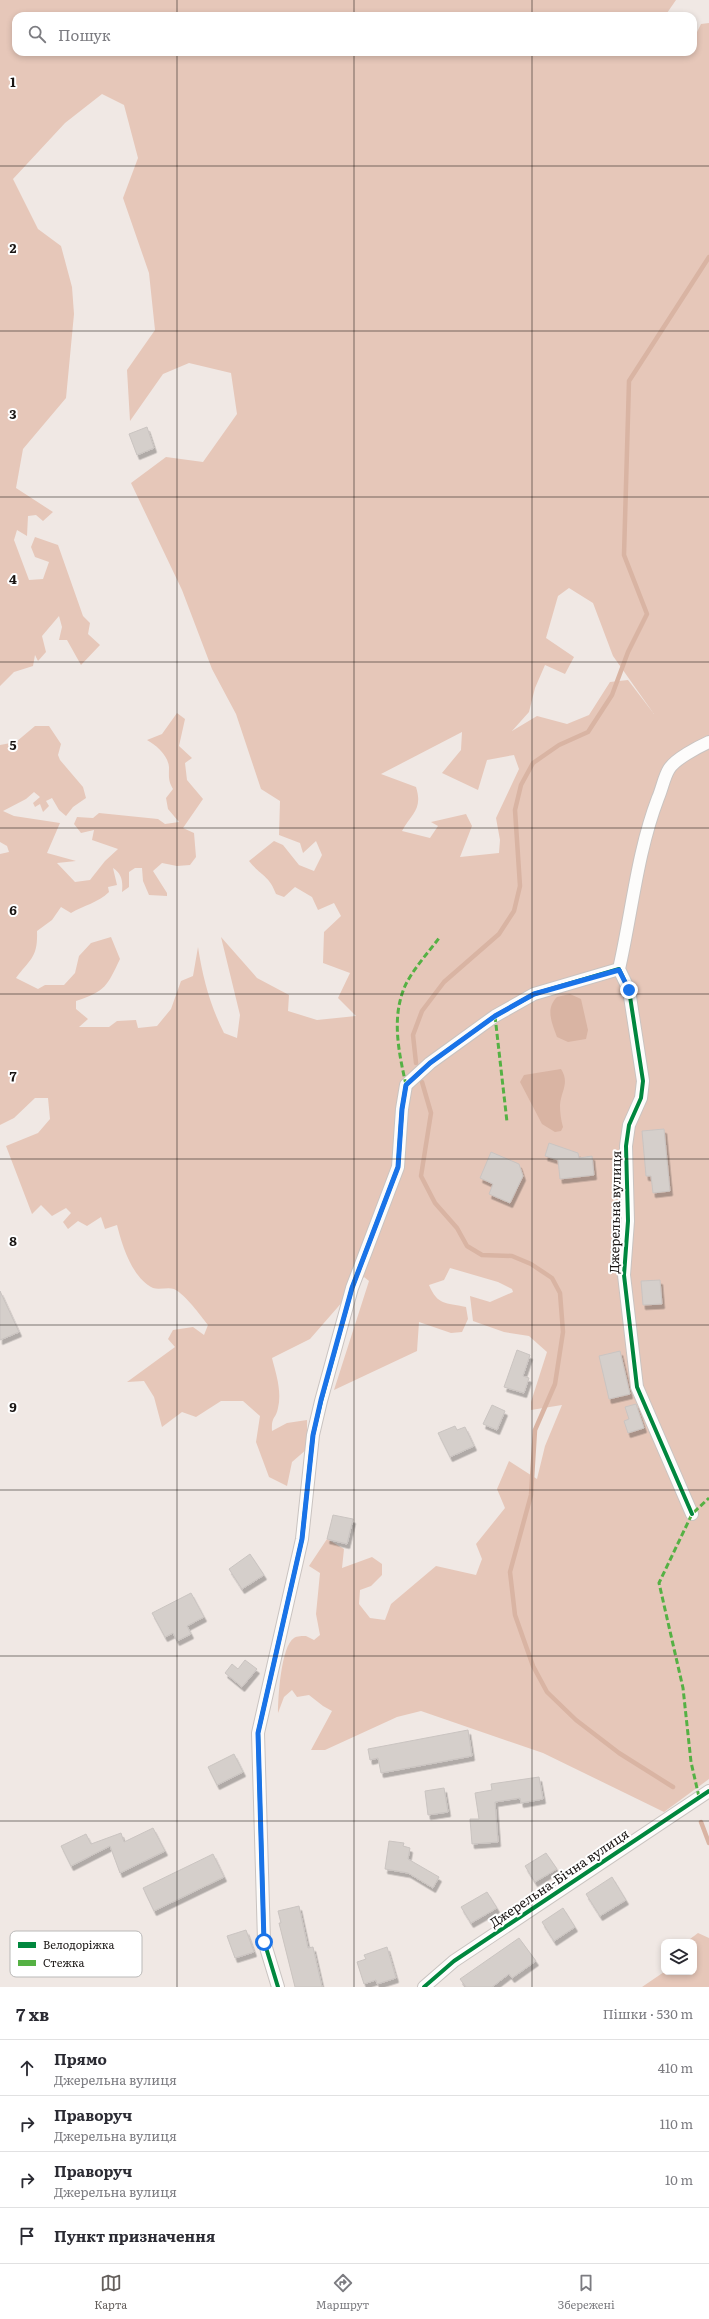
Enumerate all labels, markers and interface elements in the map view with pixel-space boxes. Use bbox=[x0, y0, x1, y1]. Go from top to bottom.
search box bbox=[12, 12, 697, 56]
icon: search bbox=[26, 23, 48, 45]
text: Пошук bbox=[58, 23, 111, 46]
text: 1 bbox=[10, 72, 16, 91]
text: 2 bbox=[10, 238, 17, 257]
text: 3 bbox=[9, 404, 17, 423]
text: 4 bbox=[9, 569, 17, 588]
text: 5 bbox=[9, 735, 17, 754]
text: 6 bbox=[9, 900, 17, 919]
route end bbox=[620, 981, 638, 999]
text: 7 bbox=[9, 1066, 17, 1085]
street label: Джерельна вулиця bbox=[604, 1150, 625, 1274]
text: 8 bbox=[9, 1231, 17, 1250]
text: 9 bbox=[9, 1397, 17, 1416]
street label: Джерельна-Бічна вулиця bbox=[485, 1824, 632, 1931]
legend bbox=[10, 1931, 142, 1977]
route start bbox=[255, 1933, 273, 1951]
text: Велодоріжка bbox=[43, 1936, 114, 1952]
map controls bbox=[661, 1939, 697, 1975]
button: layers bbox=[661, 1939, 697, 1975]
text: Стежка bbox=[43, 1954, 84, 1970]
text: 7 хв bbox=[16, 2001, 49, 2026]
text: Пішки · 530 m bbox=[603, 2004, 693, 2023]
text: Прямо bbox=[54, 2047, 107, 2070]
icon: ahead bbox=[16, 2057, 38, 2079]
text: 410 m bbox=[658, 2058, 693, 2077]
text: Джерельна вулиця bbox=[54, 2070, 177, 2089]
text: Праворуч bbox=[54, 2103, 132, 2126]
icon: right bbox=[16, 2113, 38, 2135]
text: 110 m bbox=[660, 2114, 693, 2133]
text: Джерельна вулиця bbox=[54, 2126, 177, 2145]
text: Праворуч bbox=[54, 2159, 132, 2182]
icon: right bbox=[16, 2169, 38, 2191]
text: 10 m bbox=[665, 2170, 693, 2189]
text: Джерельна вулиця bbox=[54, 2182, 177, 2201]
text: Пункт призначення bbox=[54, 2224, 215, 2247]
icon: arrive bbox=[16, 2225, 38, 2247]
tab: Карта bbox=[94, 2272, 127, 2312]
tab: Маршрут bbox=[316, 2272, 369, 2312]
tab: Збережені bbox=[558, 2272, 615, 2312]

